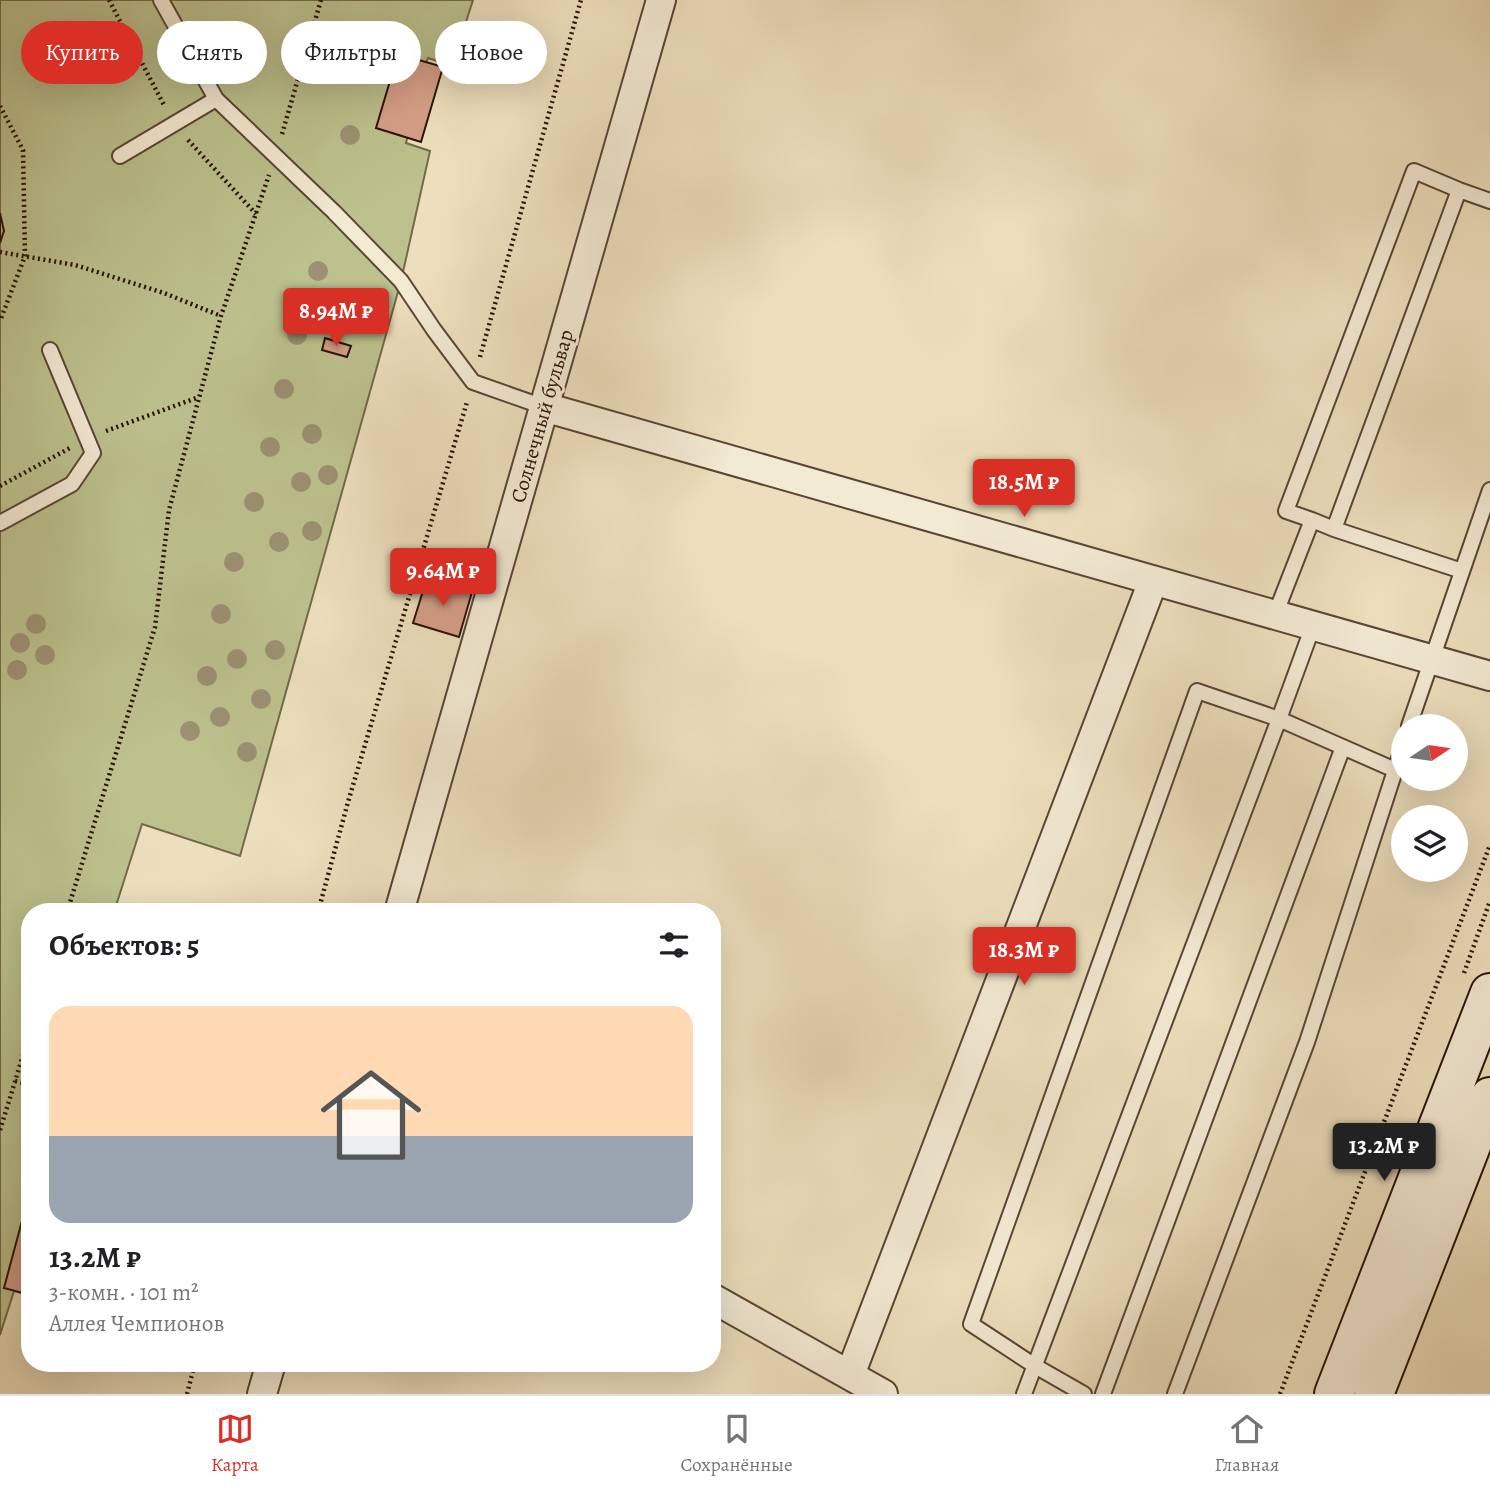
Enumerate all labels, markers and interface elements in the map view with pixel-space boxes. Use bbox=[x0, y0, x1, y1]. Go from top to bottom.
chip: Купить bbox=[21, 21, 143, 84]
chip: Снять bbox=[157, 21, 267, 84]
chip: Фильтры bbox=[281, 21, 421, 84]
chip: Новое bbox=[435, 21, 547, 84]
pin: 8.94M ₽ bbox=[271, 288, 401, 348]
text: 8.94M ₽ bbox=[299, 295, 373, 326]
street label: Солнечный бульвар bbox=[504, 326, 580, 506]
pin: 18.5M ₽ bbox=[959, 460, 1089, 519]
text: 18.5M ₽ bbox=[989, 466, 1059, 497]
pin: 9.64M ₽ bbox=[378, 548, 508, 608]
text: 9.64M ₽ bbox=[406, 555, 480, 586]
north arrow bbox=[1391, 714, 1468, 791]
map controls bbox=[1391, 714, 1468, 882]
button: layers bbox=[1391, 805, 1468, 882]
text: Объектов: 5 bbox=[49, 925, 199, 965]
icon: filters bbox=[655, 926, 693, 964]
pin: 18.3M ₽ bbox=[959, 928, 1089, 987]
text: 18.3M ₽ bbox=[989, 934, 1059, 965]
icon: home bbox=[308, 1052, 434, 1178]
pin: 13.2M ₽ bbox=[1319, 1124, 1449, 1183]
text: 13.2M ₽ bbox=[1349, 1130, 1419, 1161]
text: 13.2M ₽ bbox=[49, 1237, 141, 1277]
text: 3-комн. · 101 m² bbox=[49, 1277, 199, 1308]
text: Аллея Чемпионов bbox=[49, 1308, 224, 1339]
tab: Карта bbox=[211, 1410, 259, 1478]
tab: Сохранённые bbox=[681, 1410, 793, 1478]
tab: Главная bbox=[1214, 1410, 1279, 1478]

